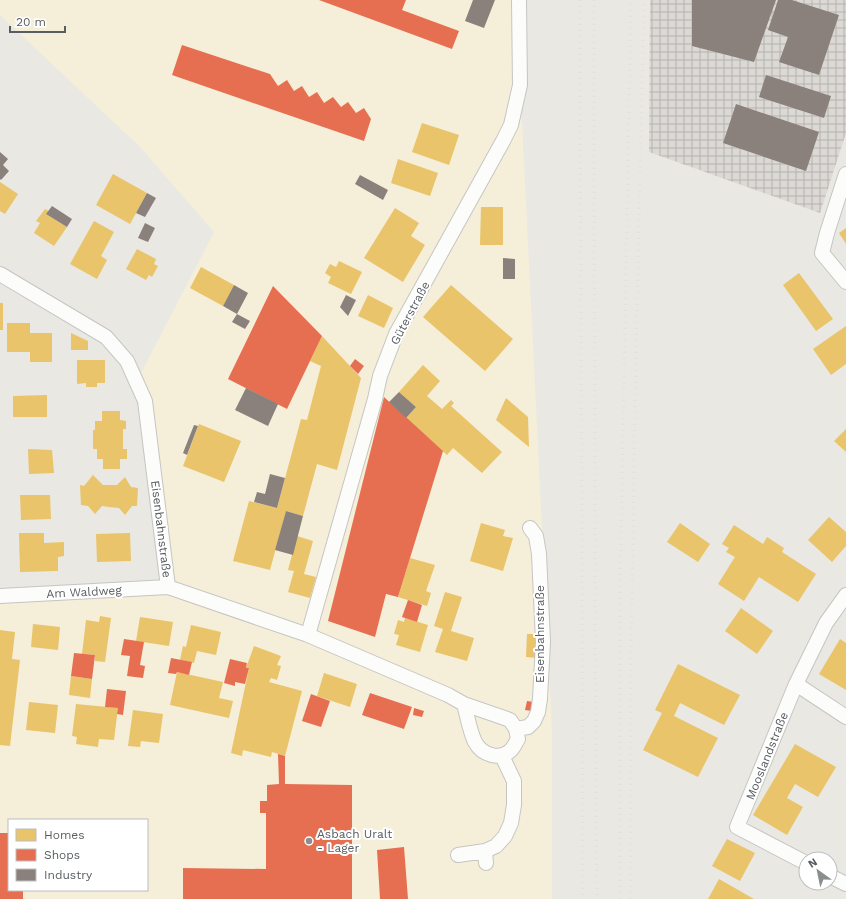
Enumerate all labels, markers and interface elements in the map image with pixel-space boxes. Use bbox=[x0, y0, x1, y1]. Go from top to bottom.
scale bar bbox=[10, 8, 65, 34]
text: 20 m bbox=[16, 15, 46, 29]
street label: Güterstraße bbox=[387, 279, 433, 347]
street label: Eisenbahnstraße bbox=[148, 480, 174, 579]
street label: Am Waldweg bbox=[46, 583, 123, 601]
street label: Eisenbahnstraße bbox=[533, 585, 547, 683]
street label: Mooslandstraße bbox=[743, 710, 791, 802]
legend bbox=[8, 819, 148, 891]
place label: Asbach Uralt - Lager bbox=[317, 827, 392, 855]
text: Homes bbox=[44, 828, 85, 842]
marker: Asbach Uralt - Lager bbox=[304, 836, 314, 846]
text: Shops bbox=[44, 848, 80, 862]
north arrow bbox=[798, 851, 838, 891]
text: N bbox=[806, 855, 820, 871]
text: Industry bbox=[44, 868, 93, 882]

